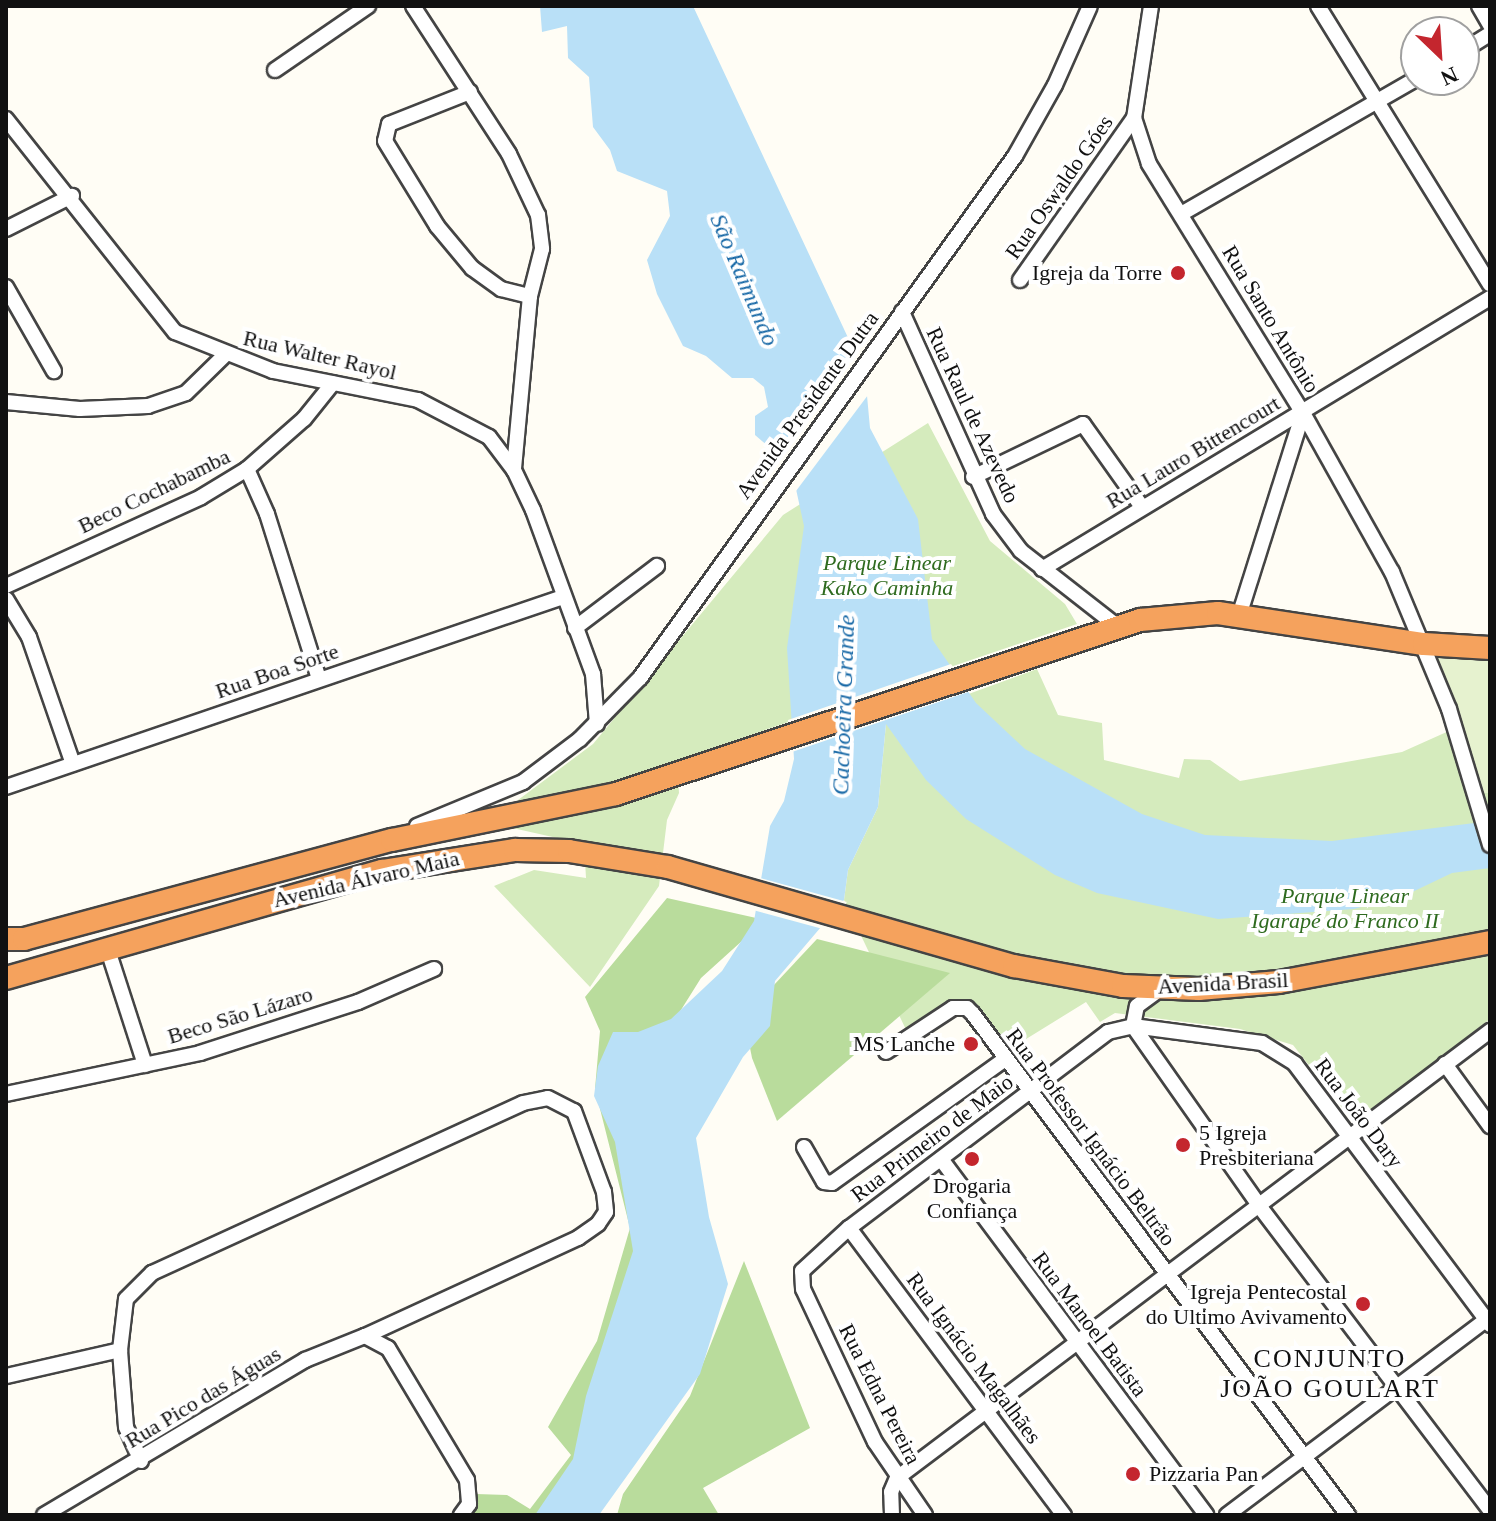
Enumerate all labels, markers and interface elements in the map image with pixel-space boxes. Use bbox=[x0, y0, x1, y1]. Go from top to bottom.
north arrow bbox=[1400, 16, 1480, 96]
text: N bbox=[1437, 62, 1462, 91]
street label: Rua Oswaldo Góes bbox=[999, 110, 1119, 264]
water label: São Raimundo bbox=[703, 210, 785, 350]
street label: Rua Santo Antônio bbox=[1216, 240, 1326, 398]
place label: Igreja da Torre bbox=[1032, 260, 1162, 286]
marker: Igreja da Torre bbox=[1169, 264, 1187, 282]
street label: Avenida Presidente Dutra bbox=[730, 306, 884, 504]
street label: Rua Raul de Azevedo bbox=[920, 322, 1026, 508]
street label: Rua Walter Rayol bbox=[241, 324, 399, 386]
street label: Rua Lauro Bittencourt bbox=[1101, 390, 1285, 514]
street label: Beco Cochabamba bbox=[74, 443, 234, 539]
park label: Parque Linear Kako Caminha bbox=[821, 549, 953, 600]
water label: Cachoeira Grande bbox=[826, 614, 862, 796]
street label: Rua Boa Sorte bbox=[212, 638, 342, 704]
street label: Avenida Álvaro Maia bbox=[270, 845, 462, 913]
park label: Parque Linear Igarapé do Franco II bbox=[1251, 882, 1439, 934]
street label: Avenida Brasil bbox=[1157, 966, 1289, 1000]
street label: Beco São Lázaro bbox=[164, 980, 316, 1050]
street label: Rua Professor Ignácio Beltrão bbox=[1000, 1023, 1182, 1251]
place label: MS Lanche bbox=[853, 1031, 955, 1057]
marker: MS Lanche bbox=[962, 1035, 980, 1053]
street label: Rua João Dary bbox=[1309, 1053, 1409, 1173]
street label: Rua Primeiro de Maio bbox=[846, 1068, 1018, 1208]
place label: 5 Igreja Presbiteriana bbox=[1199, 1119, 1314, 1170]
marker: 5 Igreja Presbiteriana bbox=[1174, 1136, 1192, 1154]
marker: Drogaria Confiança bbox=[963, 1150, 981, 1168]
place label: Drogaria Confiança bbox=[927, 1172, 1017, 1224]
street label: Rua Manoel Batista bbox=[1027, 1246, 1153, 1402]
street label: Rua Ignácio Magalhães bbox=[901, 1267, 1047, 1449]
place label: Igreja Pentecostal do Ultimo Avivamento bbox=[1145, 1278, 1347, 1330]
marker: Igreja Pentecostal do Ultimo Avivamento bbox=[1354, 1295, 1372, 1313]
street label: Rua Edna Pereira bbox=[833, 1319, 927, 1469]
street label: Rua Pico das Águas bbox=[121, 1340, 285, 1454]
district label: CONJUNTO JOÃO GOULART bbox=[1220, 1343, 1440, 1404]
place label: Pizzaria Pan bbox=[1149, 1461, 1258, 1487]
marker: Pizzaria Pan bbox=[1124, 1465, 1142, 1483]

